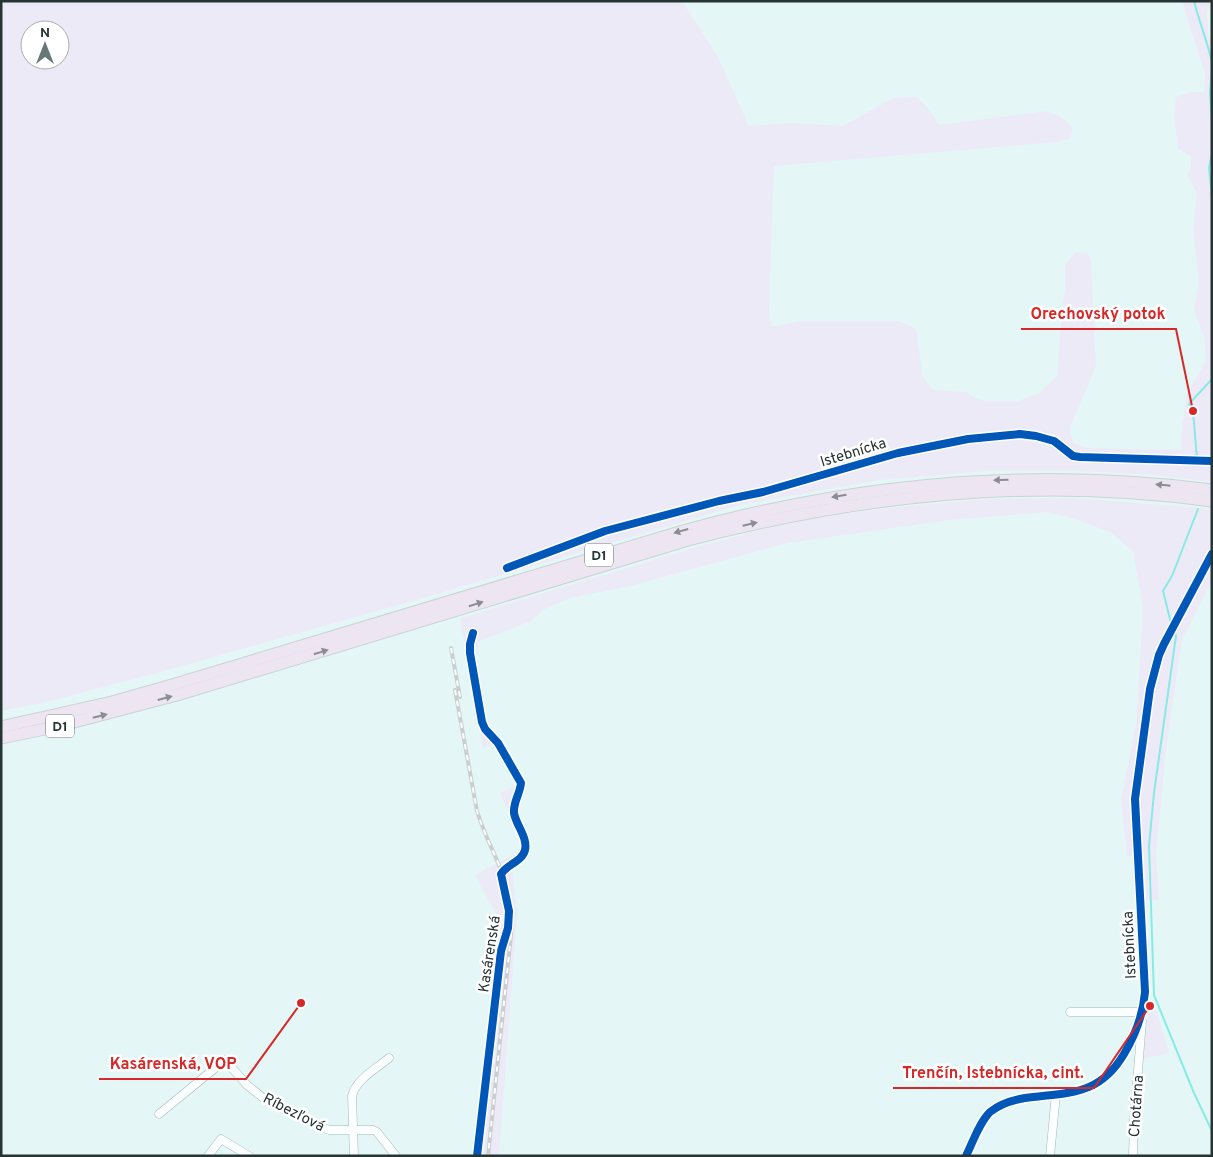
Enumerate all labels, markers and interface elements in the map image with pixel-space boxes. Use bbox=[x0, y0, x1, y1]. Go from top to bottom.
north arrow bbox=[20, 20, 70, 70]
text: N bbox=[40, 25, 50, 42]
callout: Orechovský potok bbox=[1021, 298, 1176, 329]
text: Orechovský potok bbox=[1031, 305, 1166, 325]
street label: Istebnícka bbox=[818, 434, 889, 472]
one-way arrow bbox=[993, 476, 1009, 484]
one-way arrow bbox=[1155, 480, 1171, 488]
one-way arrow bbox=[831, 492, 847, 500]
one-way arrow bbox=[742, 520, 757, 528]
one-way arrow bbox=[673, 528, 688, 536]
road number: D1 bbox=[585, 544, 613, 566]
one-way arrow bbox=[469, 600, 484, 608]
one-way arrow bbox=[313, 647, 328, 655]
one-way arrow bbox=[157, 694, 173, 702]
one-way arrow bbox=[92, 711, 107, 719]
road number: D1 bbox=[46, 714, 74, 738]
street label: Istebnícka bbox=[1119, 910, 1142, 979]
street label: Kasárenská bbox=[475, 914, 506, 994]
callout: Kasárenská, VOP bbox=[99, 1048, 246, 1079]
text: Kasárenská, VOP bbox=[110, 1055, 236, 1075]
callout: Trenčín, Istebnícka, cint. bbox=[893, 1057, 1094, 1088]
text: Trenčín, Istebnícka, cint. bbox=[902, 1064, 1084, 1084]
street label: Chotárna bbox=[1126, 1074, 1149, 1138]
street label: Ríbezľová bbox=[259, 1090, 327, 1137]

